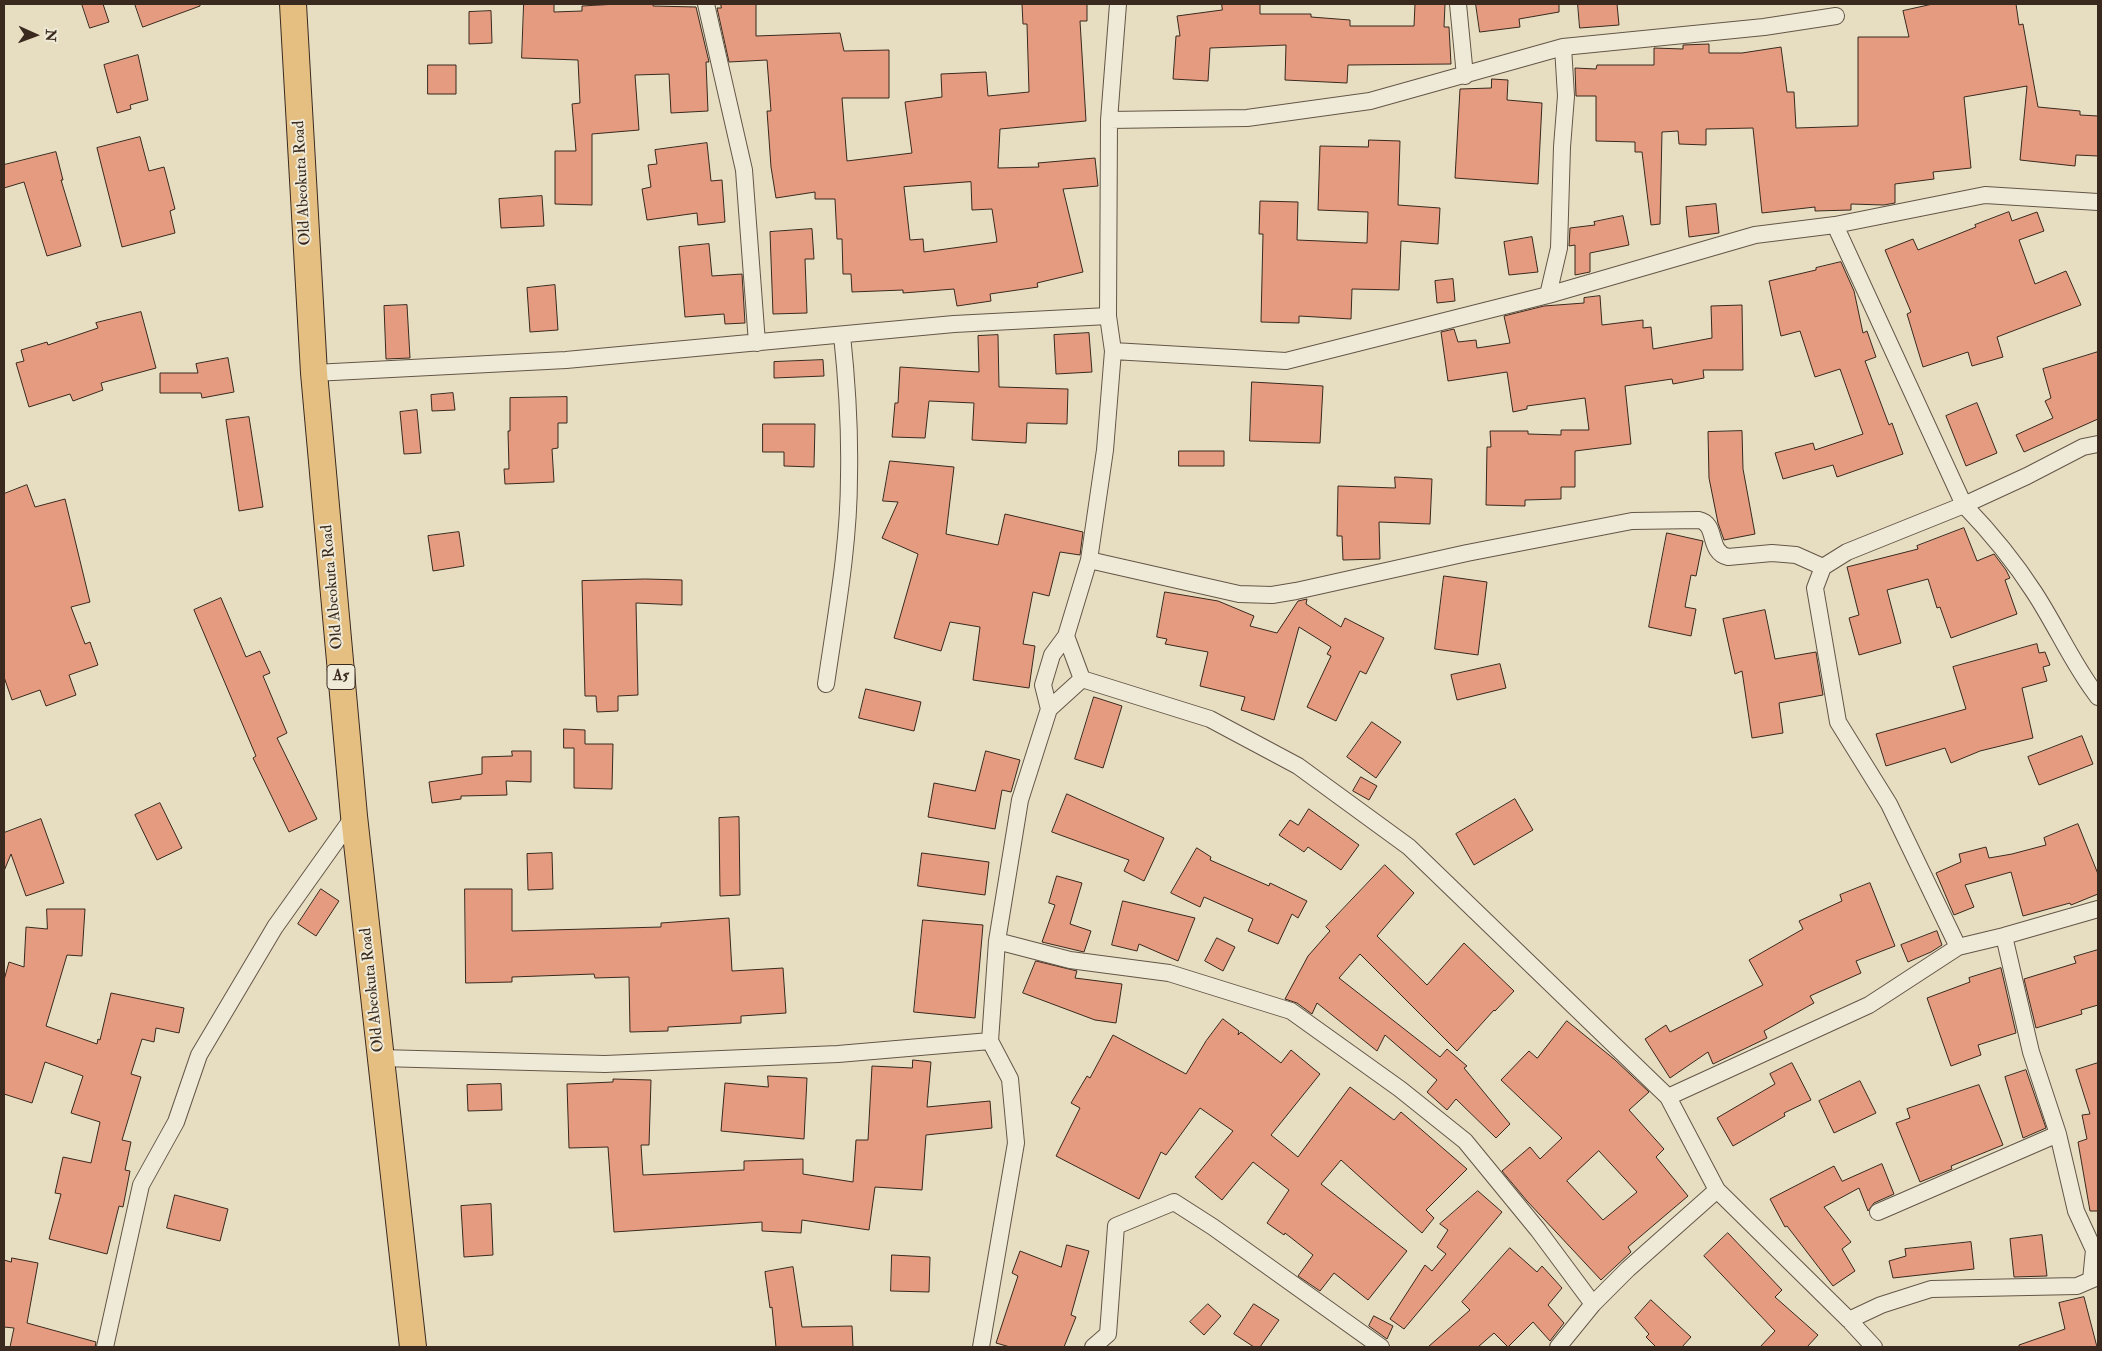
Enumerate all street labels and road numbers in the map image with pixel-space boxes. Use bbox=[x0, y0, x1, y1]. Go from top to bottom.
street label: Old Abeokuta Road bbox=[290, 120, 316, 246]
street label: Old Abeokuta Road bbox=[318, 524, 348, 650]
road number: A5 bbox=[327, 664, 355, 690]
street label: Old Abeokuta Road bbox=[357, 927, 389, 1053]

